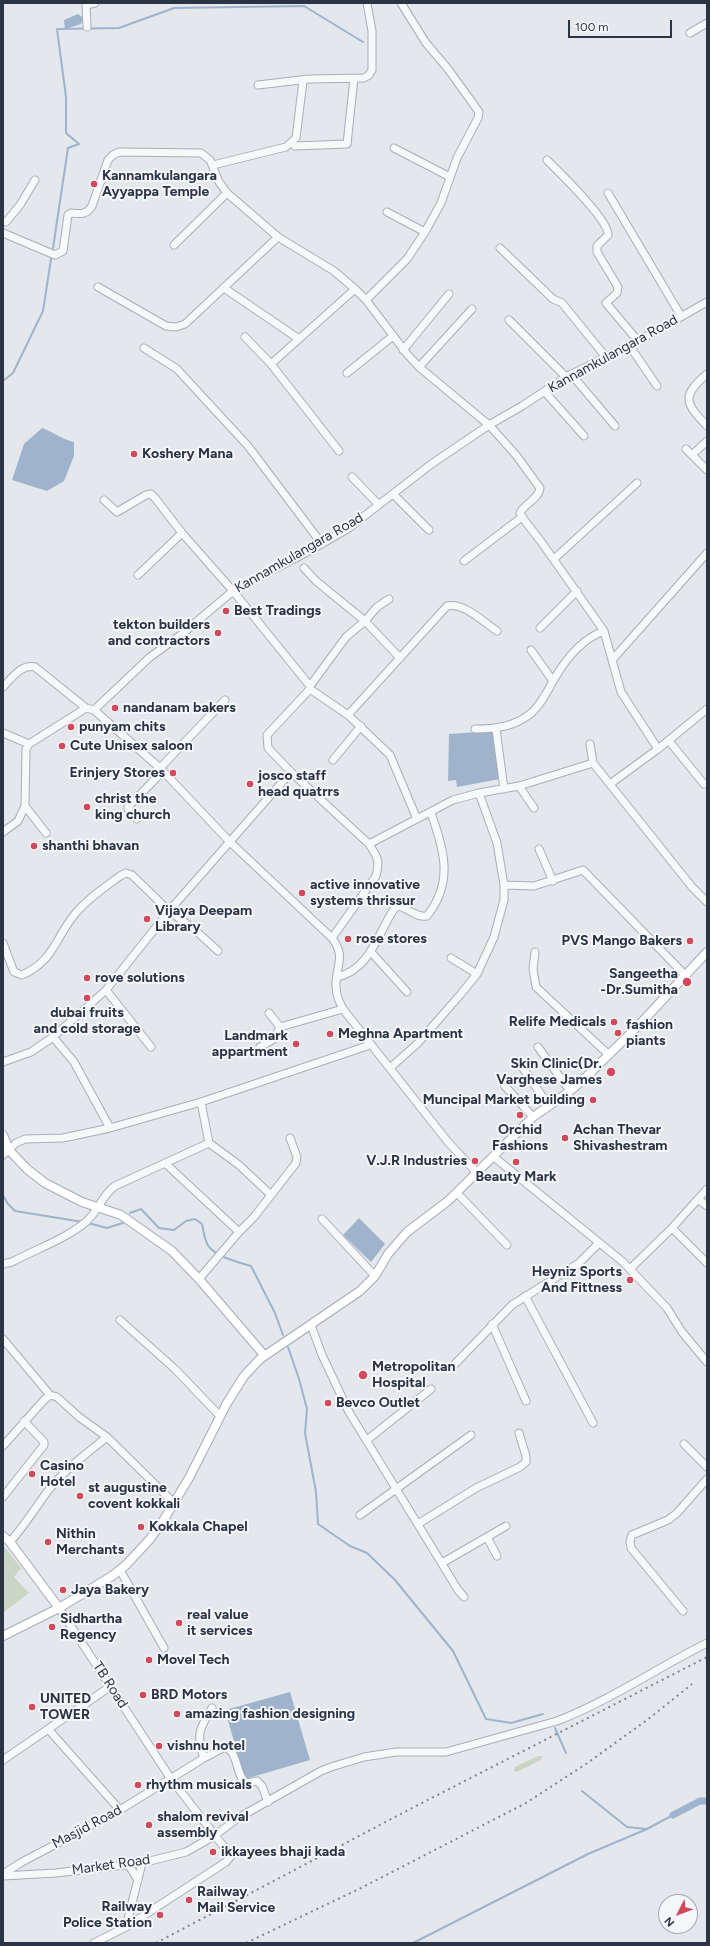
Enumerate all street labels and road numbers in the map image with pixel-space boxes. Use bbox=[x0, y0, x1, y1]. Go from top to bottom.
street label: Kannamkulangara Road bbox=[545, 311, 681, 397]
street label: Kannamkulangara Road bbox=[232, 509, 366, 597]
street label: TB Road bbox=[89, 1659, 131, 1711]
street label: Masjid Road bbox=[49, 1802, 125, 1852]
street label: Market Road bbox=[71, 1851, 151, 1879]

